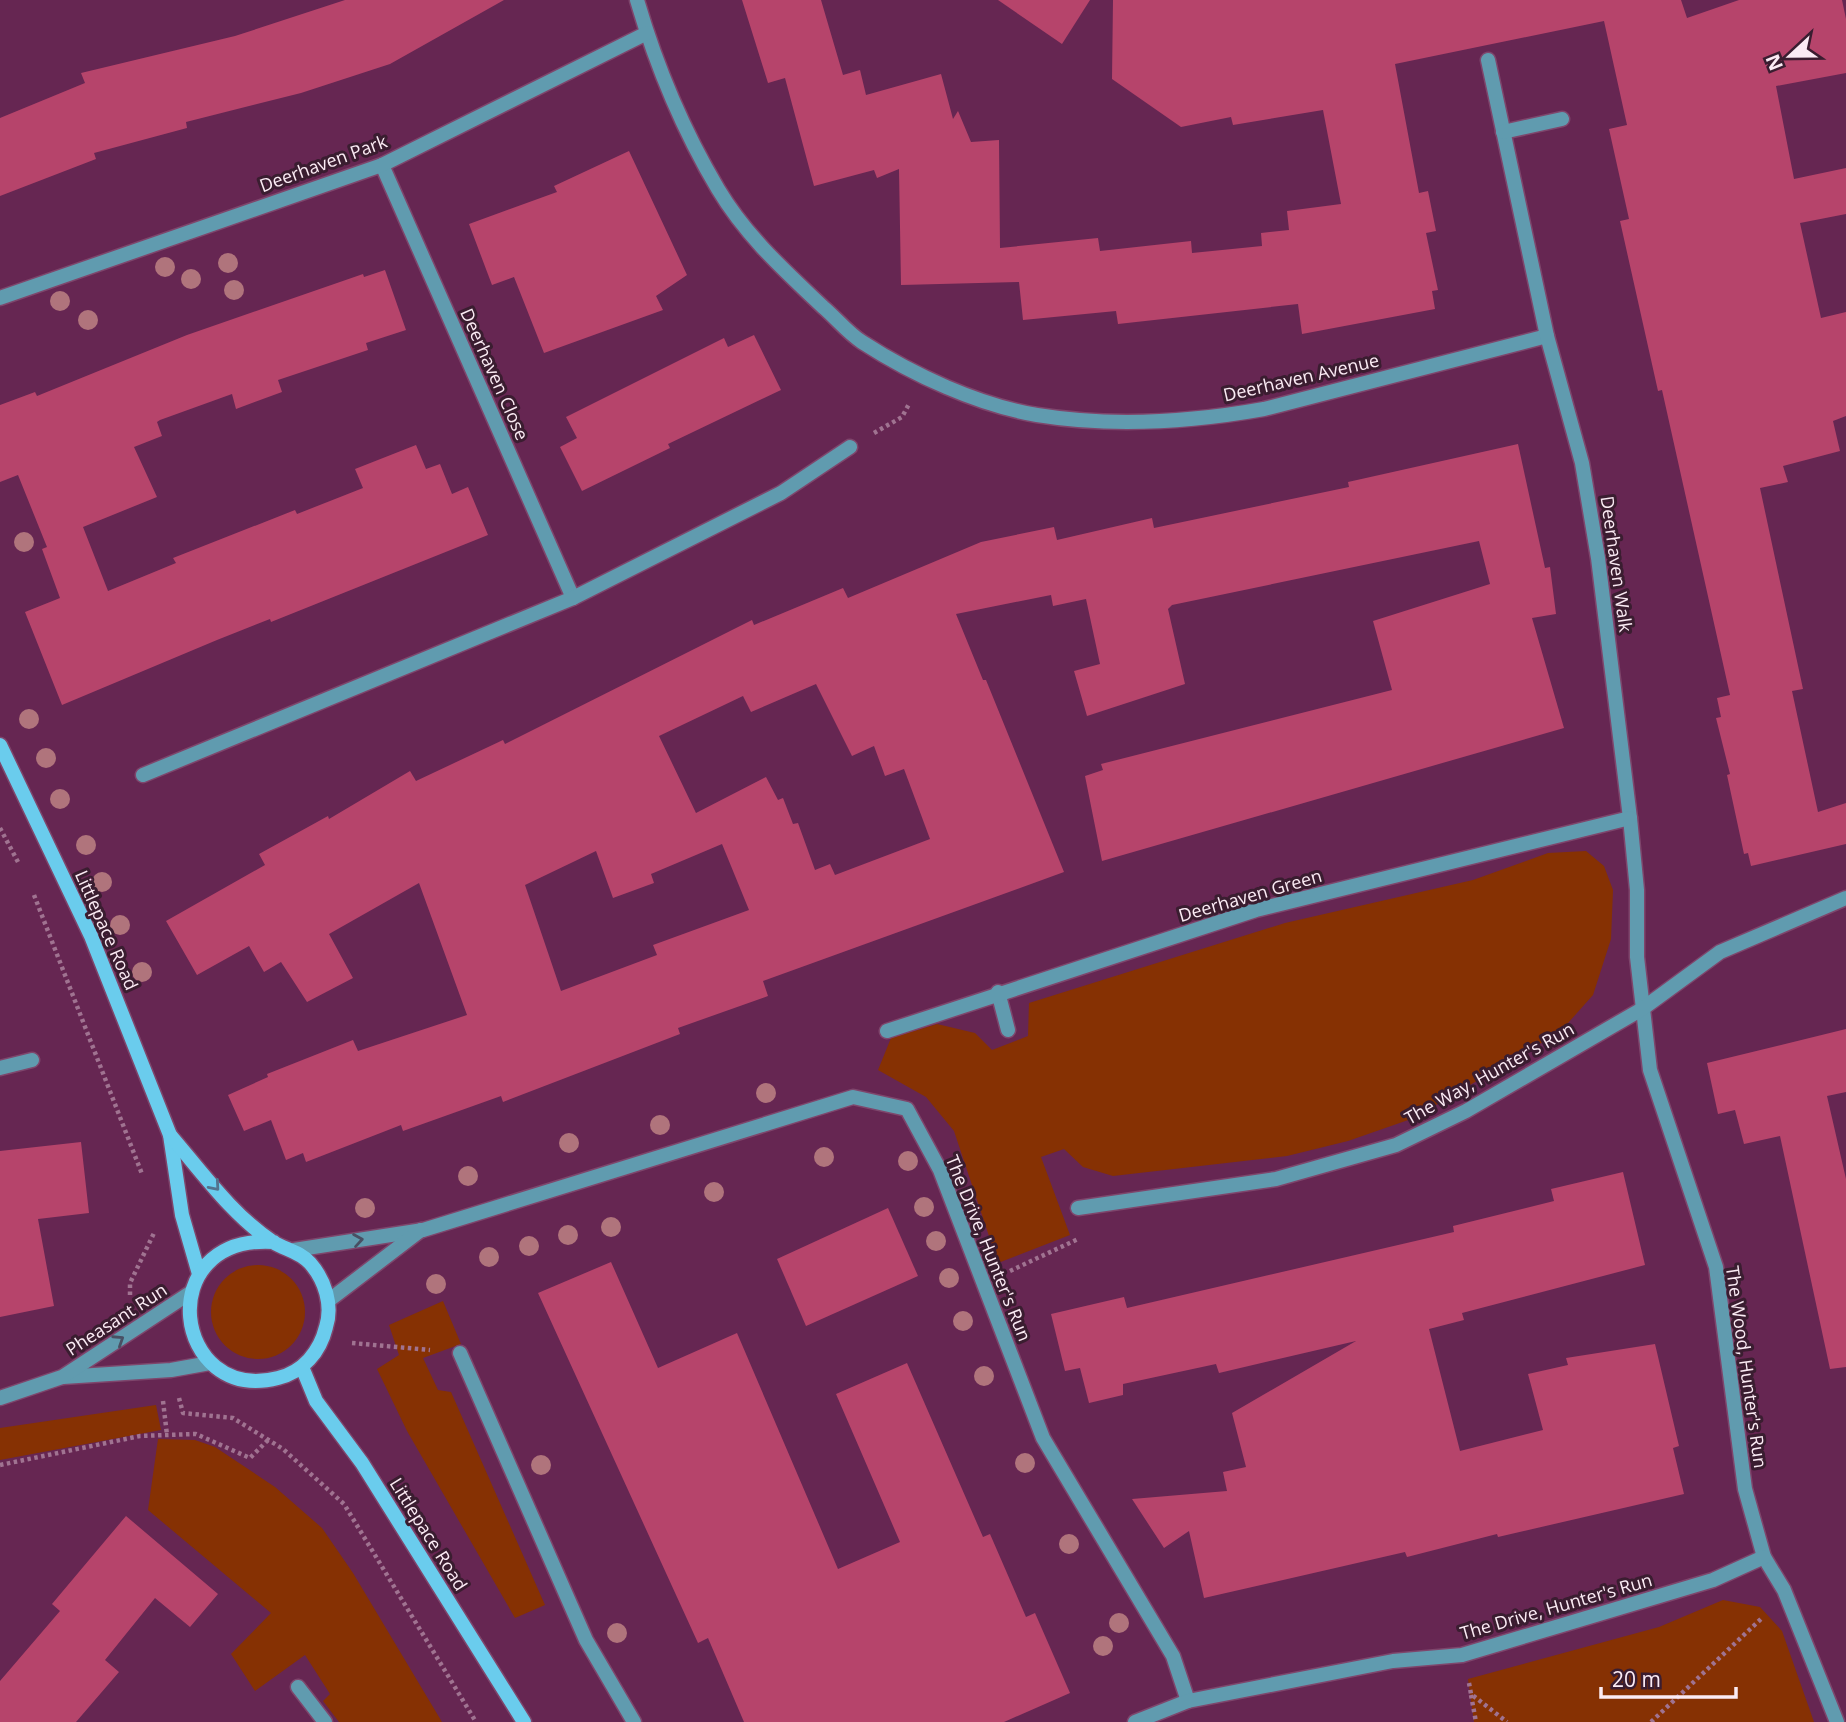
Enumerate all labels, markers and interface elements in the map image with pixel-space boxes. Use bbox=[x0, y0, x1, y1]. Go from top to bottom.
north arrow bbox=[1755, 21, 1825, 91]
text: N bbox=[1759, 50, 1789, 74]
street label: Deerhaven Park bbox=[256, 129, 391, 197]
street label: Deerhaven Close bbox=[455, 304, 535, 444]
street label: Deerhaven Avenue bbox=[1221, 347, 1381, 407]
street label: Deerhaven Walk bbox=[1596, 494, 1638, 634]
street label: Deerhaven Green bbox=[1175, 863, 1325, 927]
street label: Littlepace Road bbox=[70, 866, 144, 994]
street label: The Way, Hunter's Run bbox=[1400, 1016, 1578, 1130]
street label: The Drive, Hunter's Run bbox=[941, 1151, 1037, 1345]
one-way arrow bbox=[207, 1178, 219, 1191]
one-way arrow bbox=[352, 1233, 364, 1248]
street label: The Wood, Hunter's Run bbox=[1721, 1264, 1773, 1470]
street label: Pheasant Run bbox=[61, 1277, 171, 1361]
one-way arrow bbox=[112, 1335, 125, 1348]
street label: Littlepace Road bbox=[385, 1473, 473, 1595]
street label: The Drive, Hunter's Run bbox=[1457, 1567, 1655, 1645]
scale bar bbox=[1601, 1656, 1736, 1700]
text: 20 m bbox=[1612, 1665, 1661, 1693]

